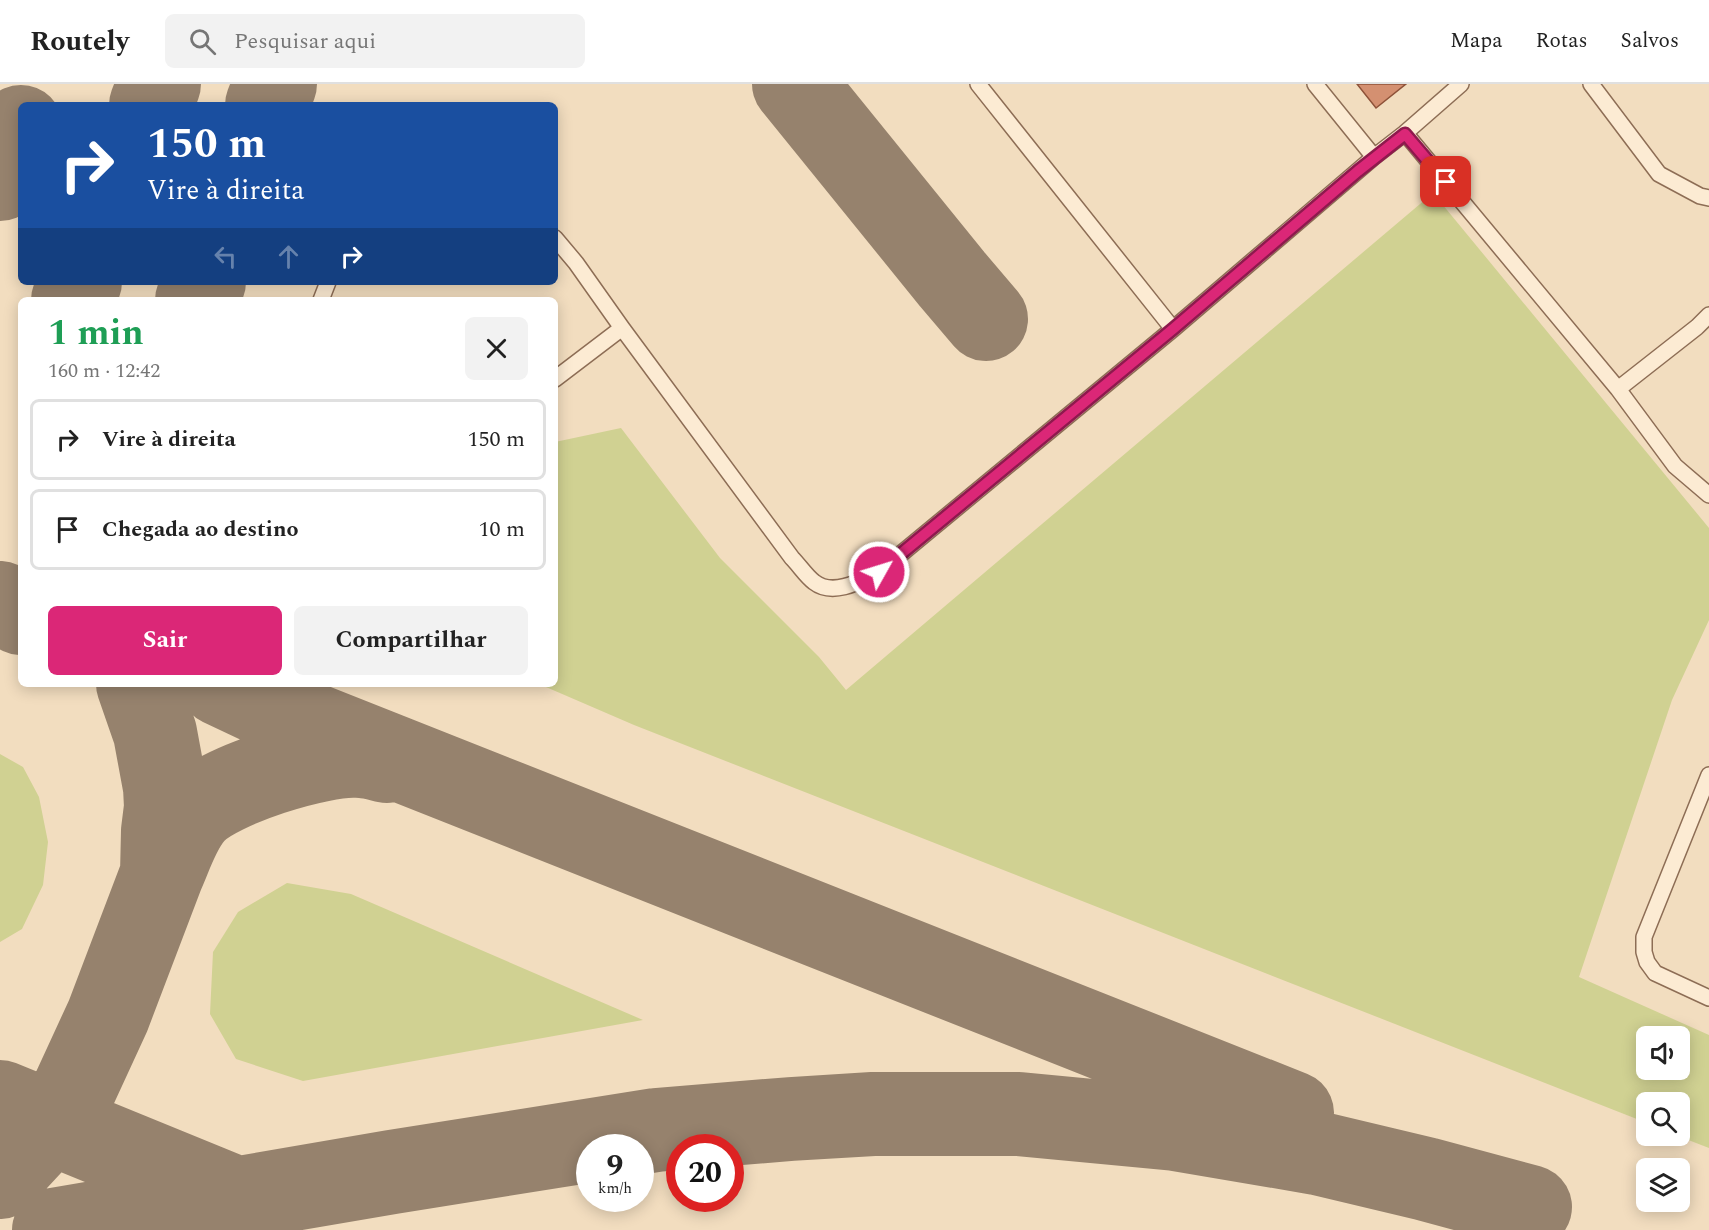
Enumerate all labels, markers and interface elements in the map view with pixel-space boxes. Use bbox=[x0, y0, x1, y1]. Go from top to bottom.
search box bbox=[165, 14, 585, 68]
text: Routely bbox=[30, 20, 129, 63]
icon: search bbox=[186, 25, 219, 58]
text: Pesquisar aqui bbox=[234, 25, 376, 58]
text: Mapa bbox=[1450, 25, 1503, 57]
text: Rotas bbox=[1536, 25, 1588, 57]
text: Salvos bbox=[1621, 25, 1679, 57]
text: 150 m bbox=[147, 113, 266, 176]
icon: right bbox=[48, 126, 126, 204]
pin bbox=[1420, 156, 1471, 207]
icon: arrive bbox=[1429, 165, 1462, 198]
text: Vire à direita bbox=[147, 170, 304, 212]
icon: left bbox=[209, 240, 242, 273]
icon: ahead bbox=[272, 240, 305, 273]
icon: right bbox=[335, 240, 368, 273]
text: 1 min bbox=[48, 306, 144, 361]
button: close bbox=[465, 317, 528, 380]
text: 160 m · 12:42 bbox=[48, 356, 160, 386]
icon: right bbox=[51, 423, 84, 456]
text: Vire à direita bbox=[102, 423, 236, 456]
text: 150 m bbox=[468, 423, 525, 456]
icon: arrive bbox=[51, 513, 84, 546]
text: Chegada ao destino bbox=[102, 513, 299, 546]
text: 10 m bbox=[479, 513, 525, 546]
position arrow bbox=[847, 540, 911, 604]
button: Sair bbox=[48, 606, 282, 675]
button: Compartilhar bbox=[294, 606, 528, 675]
map controls bbox=[1636, 1026, 1690, 1212]
button: sound bbox=[1636, 1026, 1690, 1080]
button: search bbox=[1636, 1092, 1690, 1146]
speed limit sign: 20 bbox=[666, 1134, 744, 1212]
text: 9 bbox=[607, 1143, 623, 1189]
button: layers bbox=[1636, 1158, 1690, 1212]
text: km/h bbox=[598, 1177, 632, 1200]

